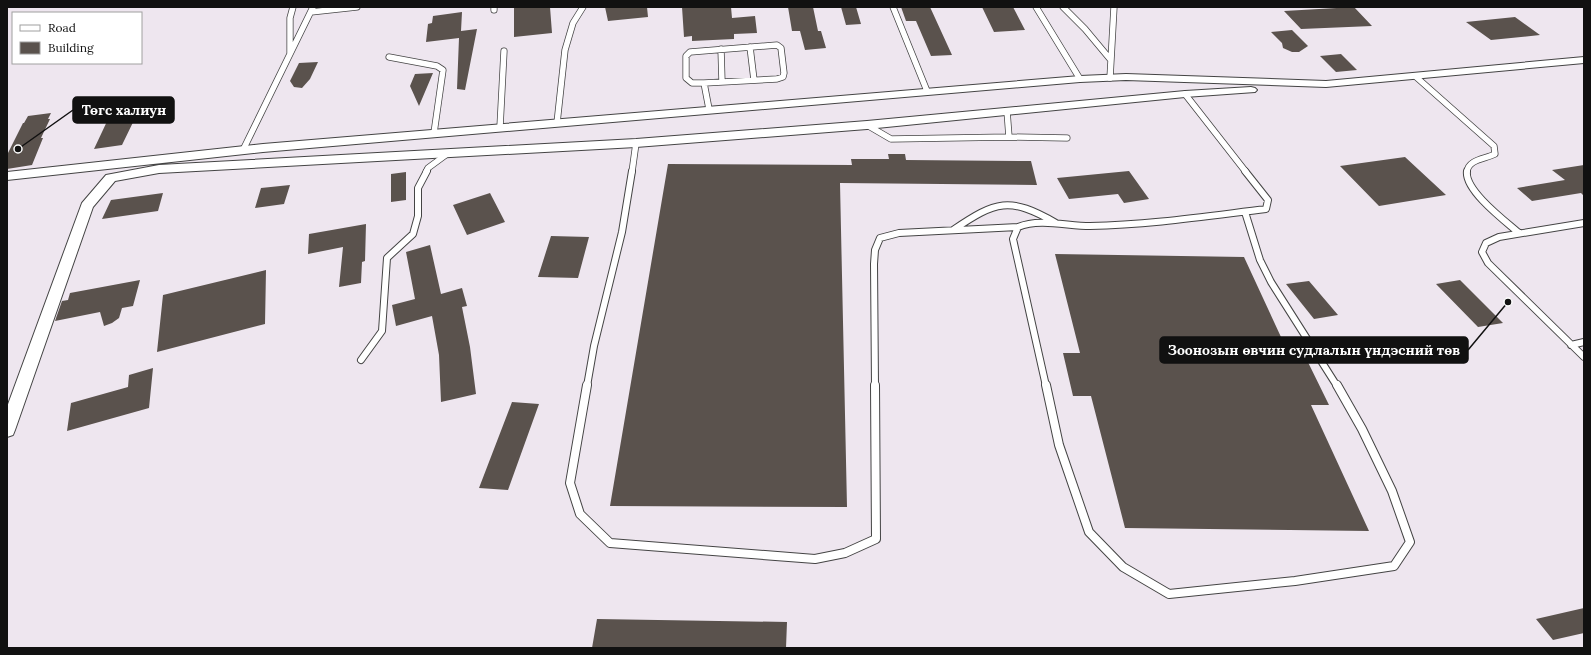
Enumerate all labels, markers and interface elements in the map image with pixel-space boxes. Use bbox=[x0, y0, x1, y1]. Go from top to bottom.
legend bbox=[12, 12, 142, 64]
text: Road bbox=[48, 20, 76, 35]
text: Building bbox=[48, 40, 94, 55]
callout: Төгс халиун bbox=[73, 97, 174, 123]
text: Төгс халиун bbox=[82, 101, 166, 119]
callout: Зоонозын өвчин судлалын үндэсний төв bbox=[1160, 337, 1468, 363]
text: Зоонозын өвчин судлалын үндэсний төв bbox=[1168, 341, 1460, 359]

